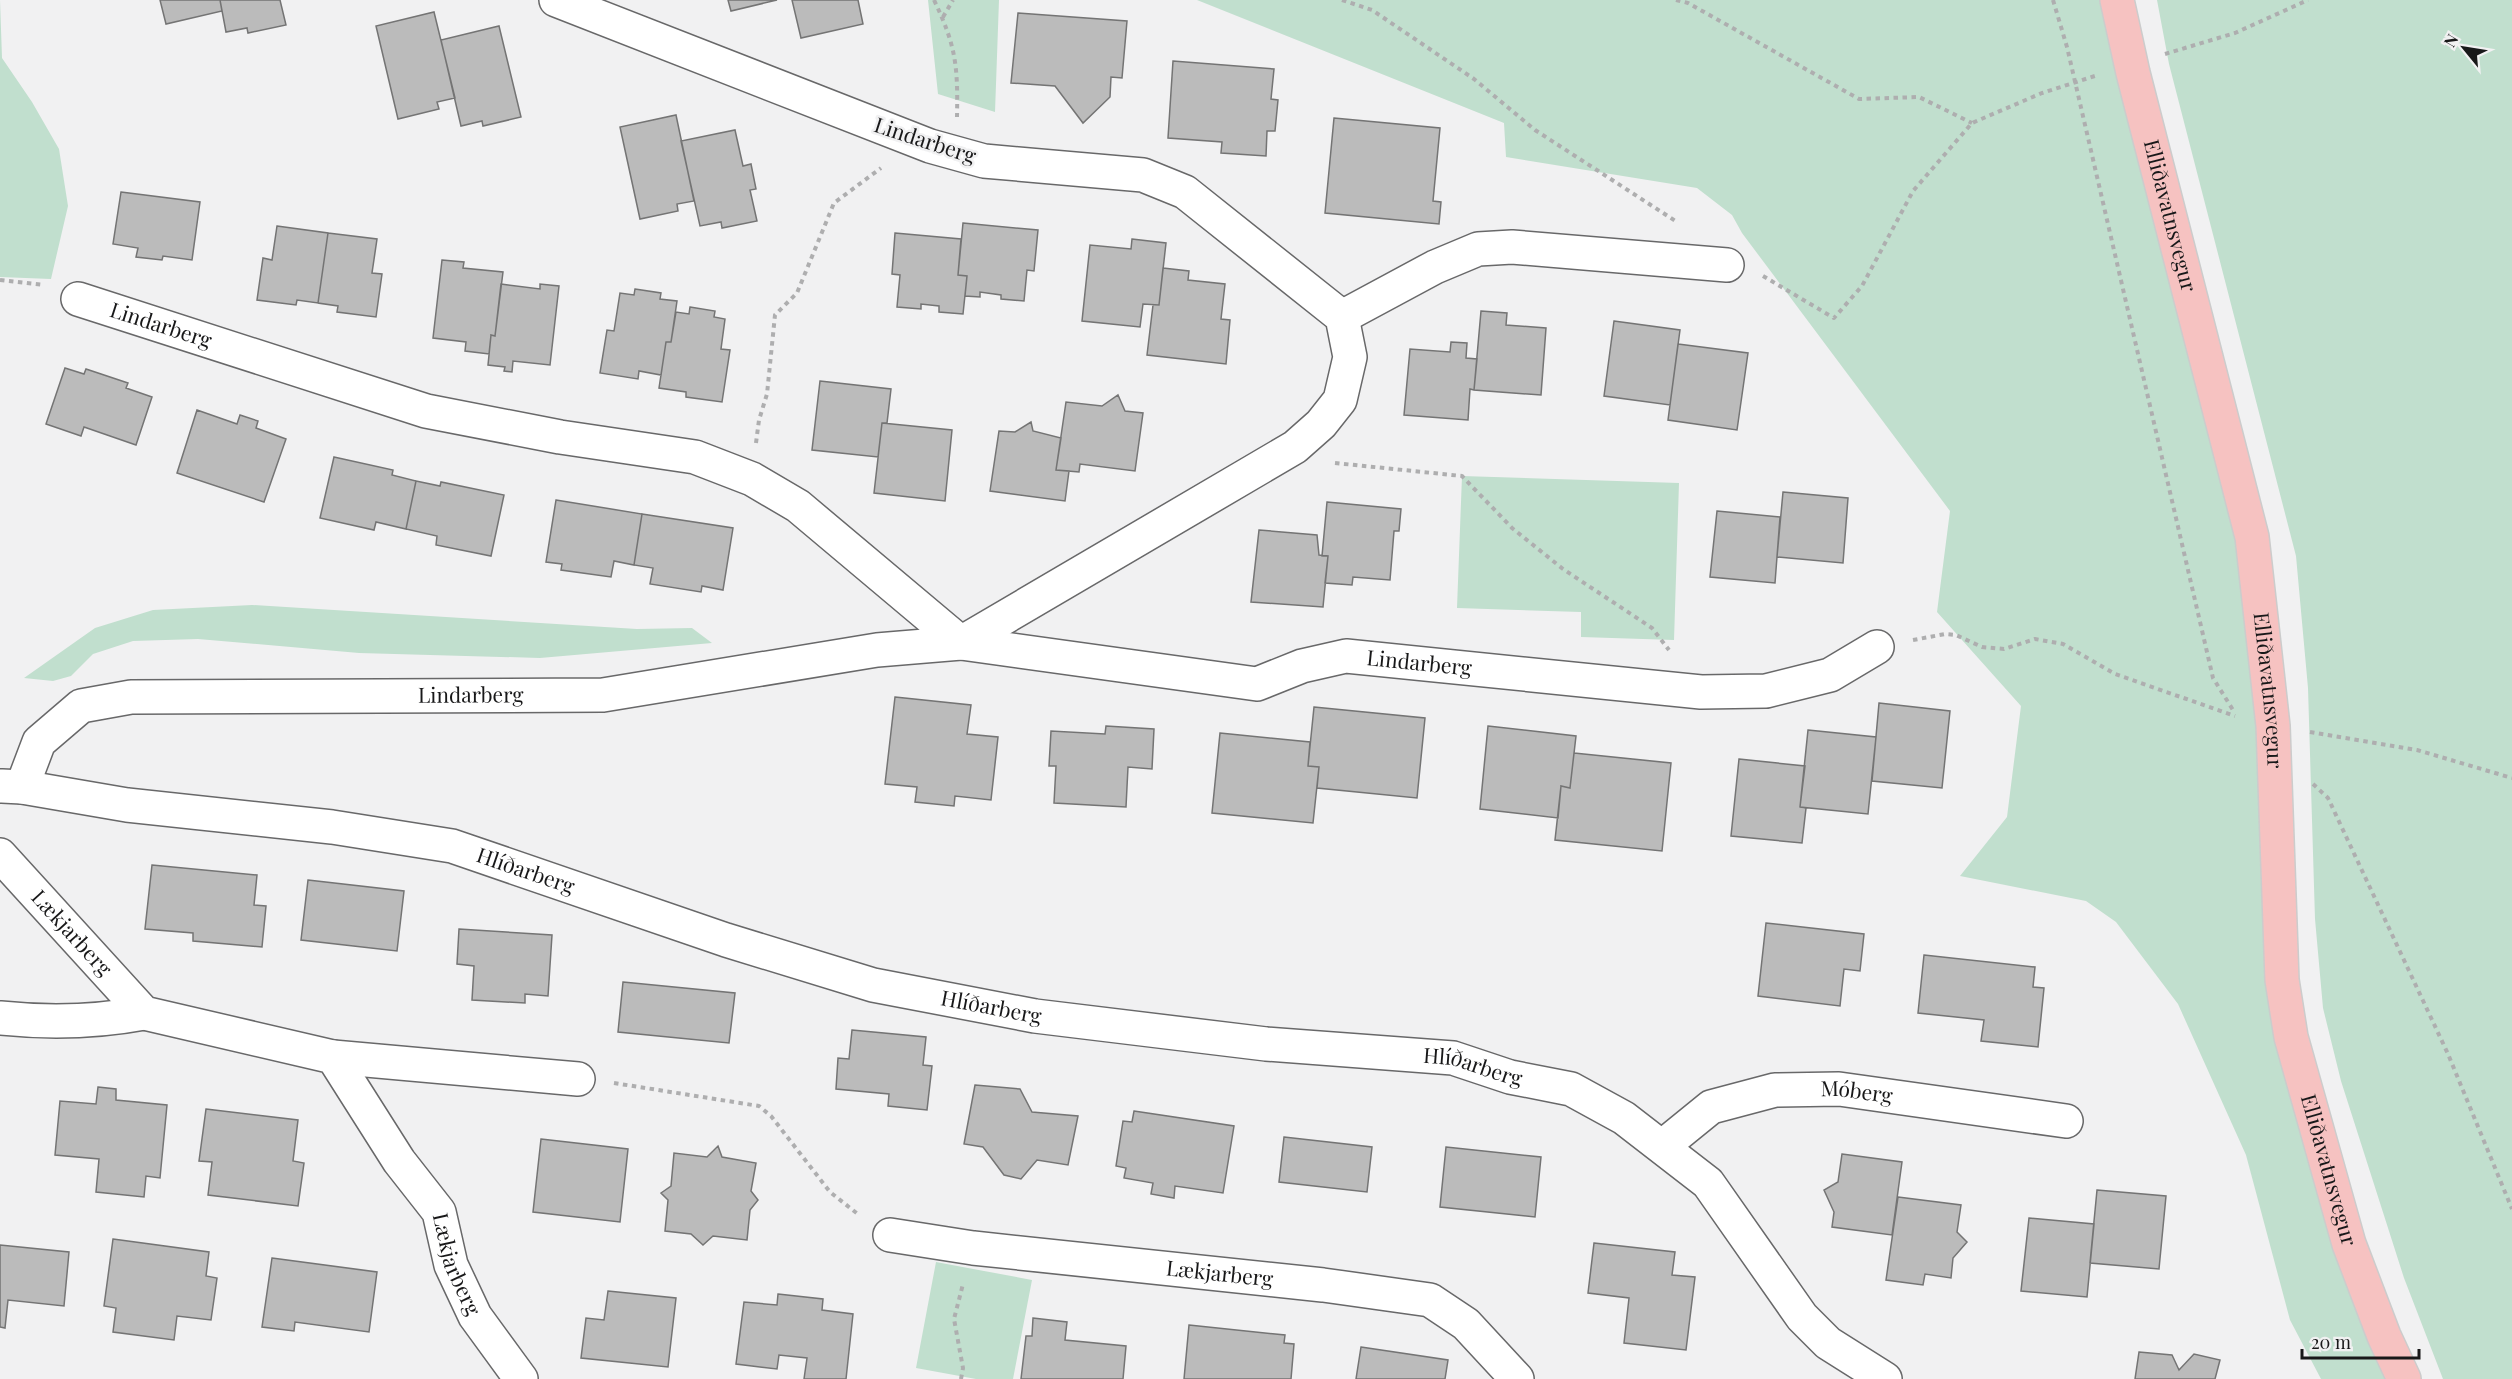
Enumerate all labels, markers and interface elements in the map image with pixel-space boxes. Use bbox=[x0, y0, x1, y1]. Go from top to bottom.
north arrow bbox=[2434, 18, 2494, 78]
text: N bbox=[2439, 30, 2463, 51]
street label: Lindarberg bbox=[871, 109, 980, 169]
street label: Elliðavatnsvegur bbox=[2139, 136, 2205, 295]
street label: Lindarberg bbox=[107, 294, 216, 353]
street label: Elliðavatnsvegur bbox=[2248, 611, 2291, 769]
street label: Lindarberg bbox=[1366, 642, 1473, 681]
street label: Lindarberg bbox=[418, 679, 524, 708]
street label: Hlíðarberg bbox=[473, 840, 579, 899]
street label: Lækjarberg bbox=[26, 883, 119, 981]
street label: Hlíðarberg bbox=[939, 982, 1043, 1029]
street label: Hlíðarberg bbox=[1422, 1040, 1525, 1091]
street label: Móberg bbox=[1820, 1073, 1895, 1108]
street label: Elliðavatnsvegur bbox=[2296, 1090, 2365, 1249]
street label: Lækjarberg bbox=[428, 1210, 489, 1320]
street label: Lækjarberg bbox=[1165, 1253, 1275, 1292]
scale bar bbox=[2302, 1322, 2419, 1360]
text: 20 m bbox=[2311, 1330, 2351, 1354]

